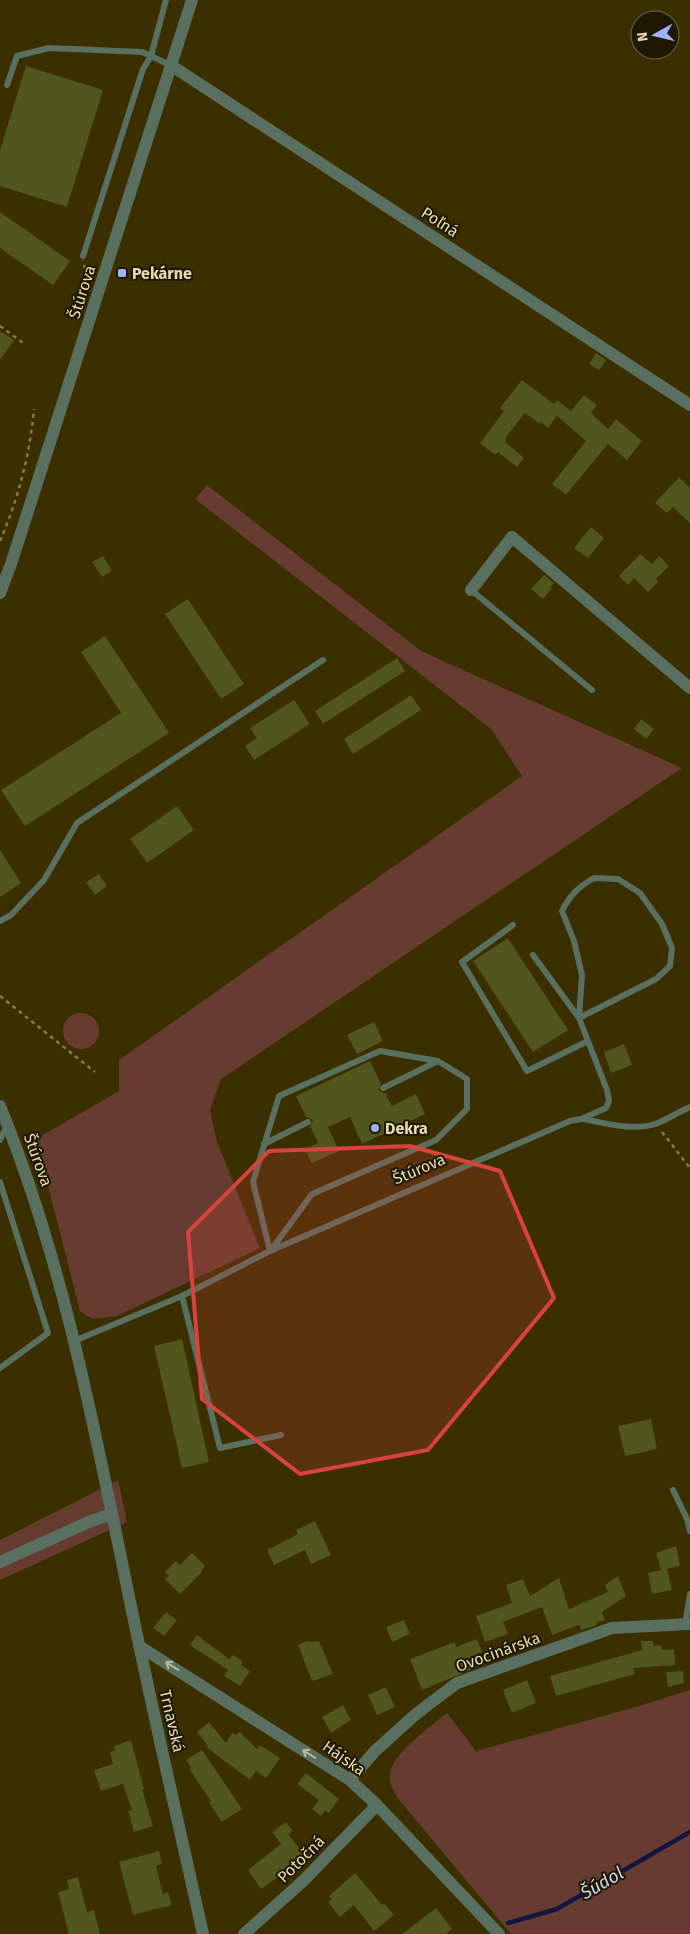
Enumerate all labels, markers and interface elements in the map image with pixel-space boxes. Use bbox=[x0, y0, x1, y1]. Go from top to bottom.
north arrow bbox=[630, 10, 680, 60]
text: N bbox=[634, 31, 652, 43]
street label: Poľná bbox=[418, 203, 462, 241]
street label: Štúrova bbox=[63, 263, 100, 321]
place label: Pekárne bbox=[132, 264, 192, 283]
marker: Pekárne bbox=[116, 267, 128, 279]
place label: Dekra bbox=[385, 1119, 428, 1138]
marker: Dekra bbox=[369, 1122, 381, 1134]
street label: Štúrova bbox=[20, 1131, 57, 1189]
street label: Štúrova bbox=[390, 1149, 448, 1189]
street label: Ovocinárska bbox=[453, 1628, 543, 1676]
one-way arrow bbox=[165, 1661, 179, 1672]
street label: Trnavská bbox=[156, 1688, 188, 1754]
street label: Hájska bbox=[319, 1736, 369, 1780]
one-way arrow bbox=[302, 1748, 316, 1759]
street label: Potočná bbox=[274, 1832, 328, 1886]
water label: Šúdol bbox=[576, 1862, 628, 1905]

